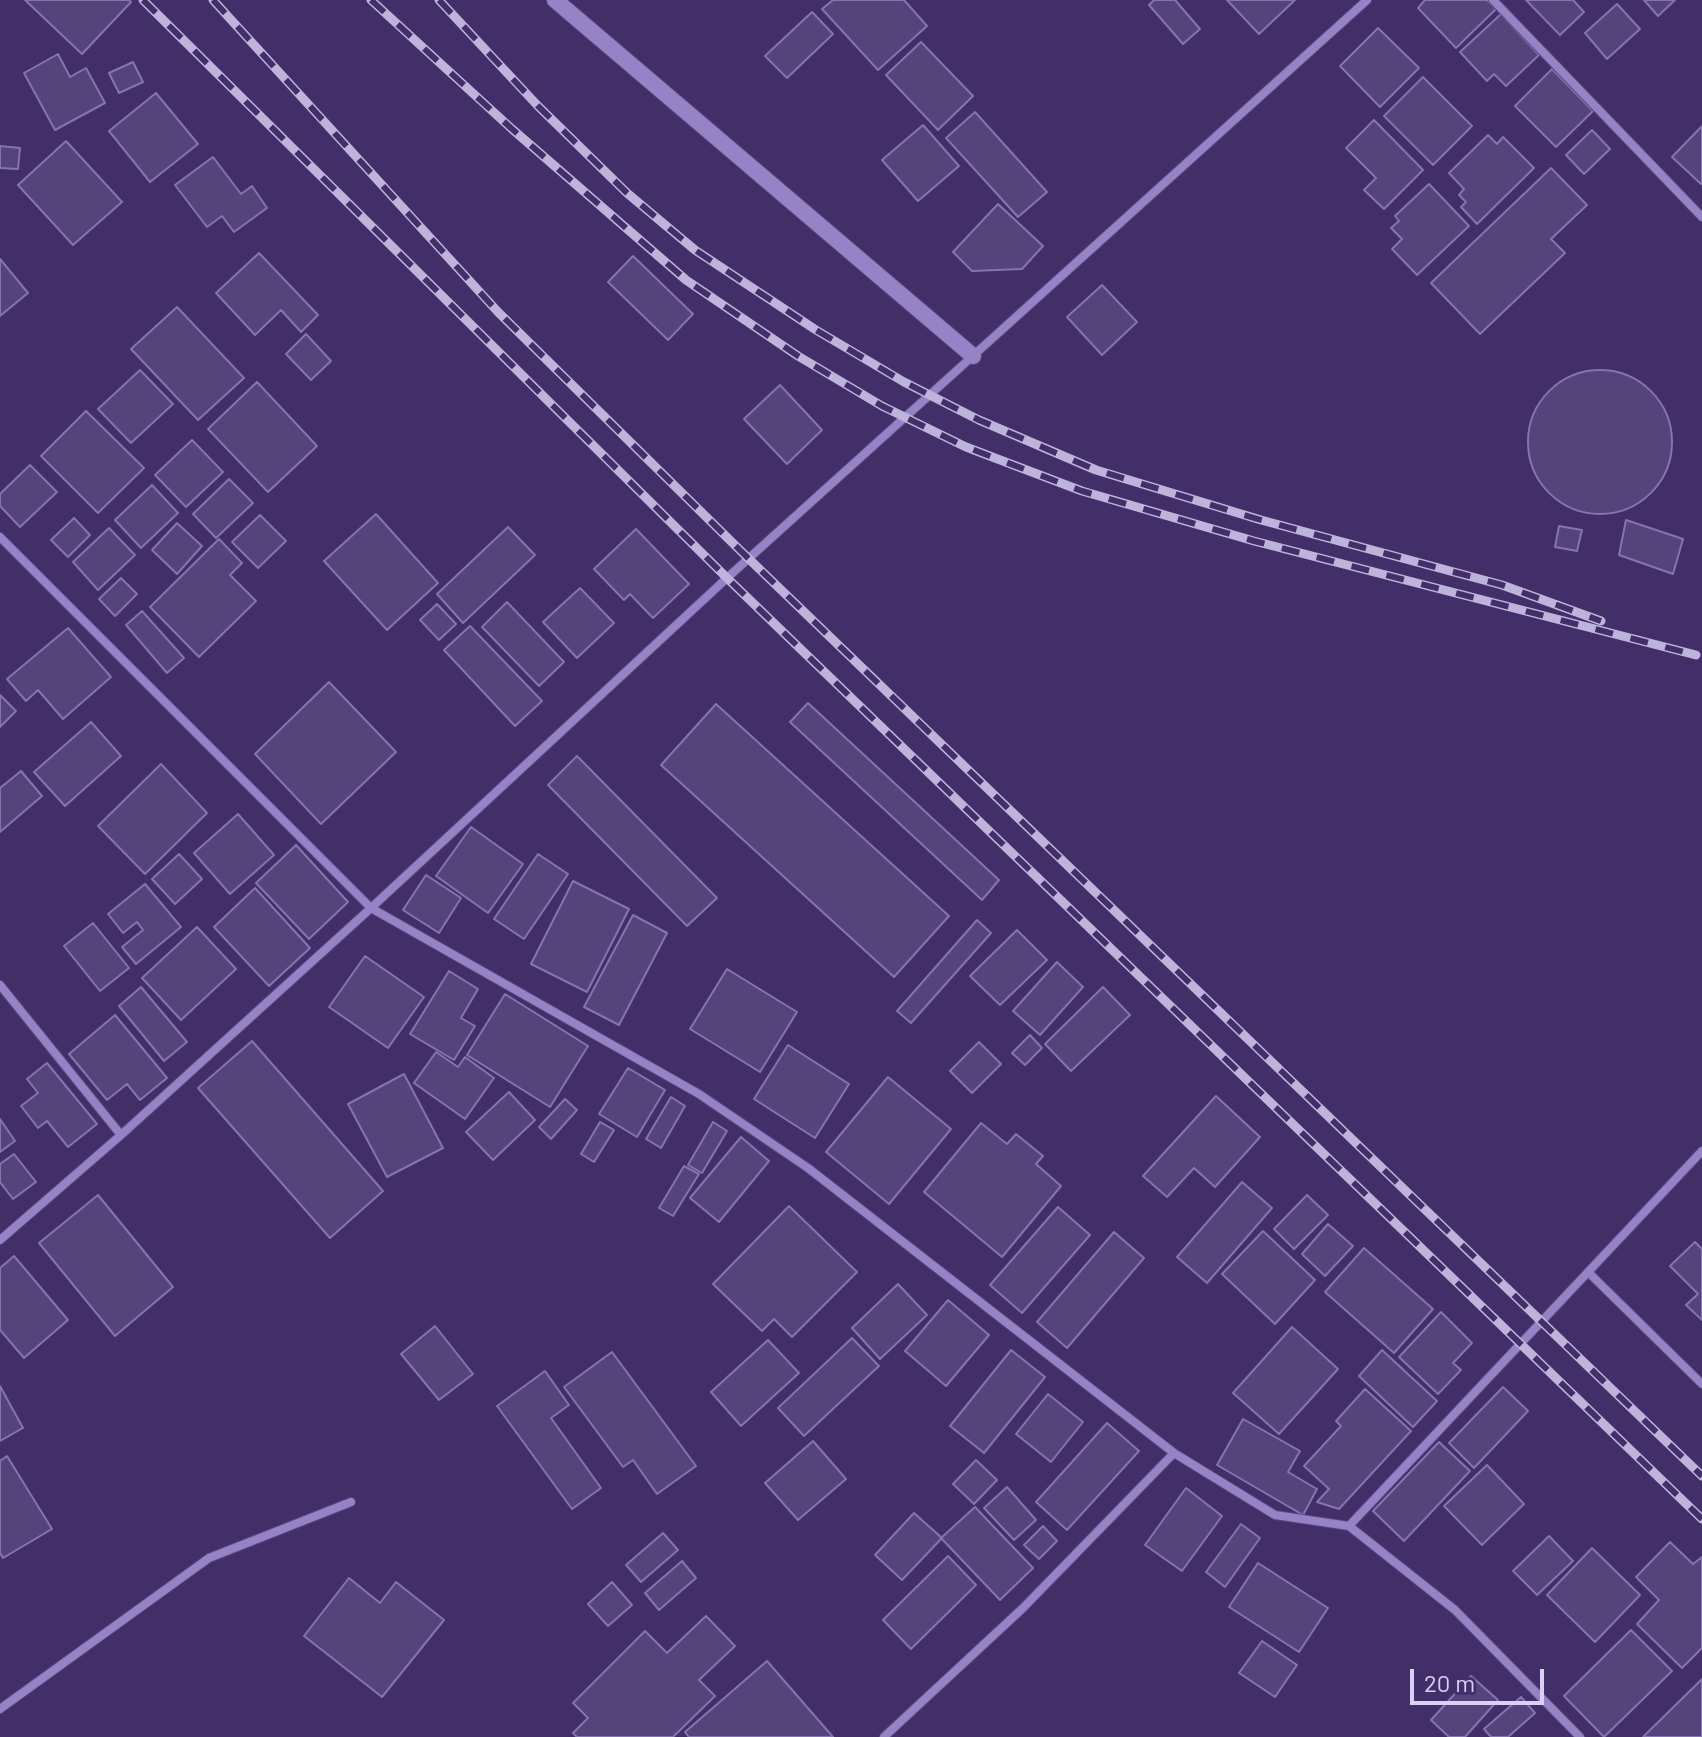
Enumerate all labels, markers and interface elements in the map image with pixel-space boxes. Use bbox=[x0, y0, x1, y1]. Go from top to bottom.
scale bar bbox=[1414, 1653, 1548, 1703]
text: 20 m bbox=[1424, 1668, 1475, 1697]

